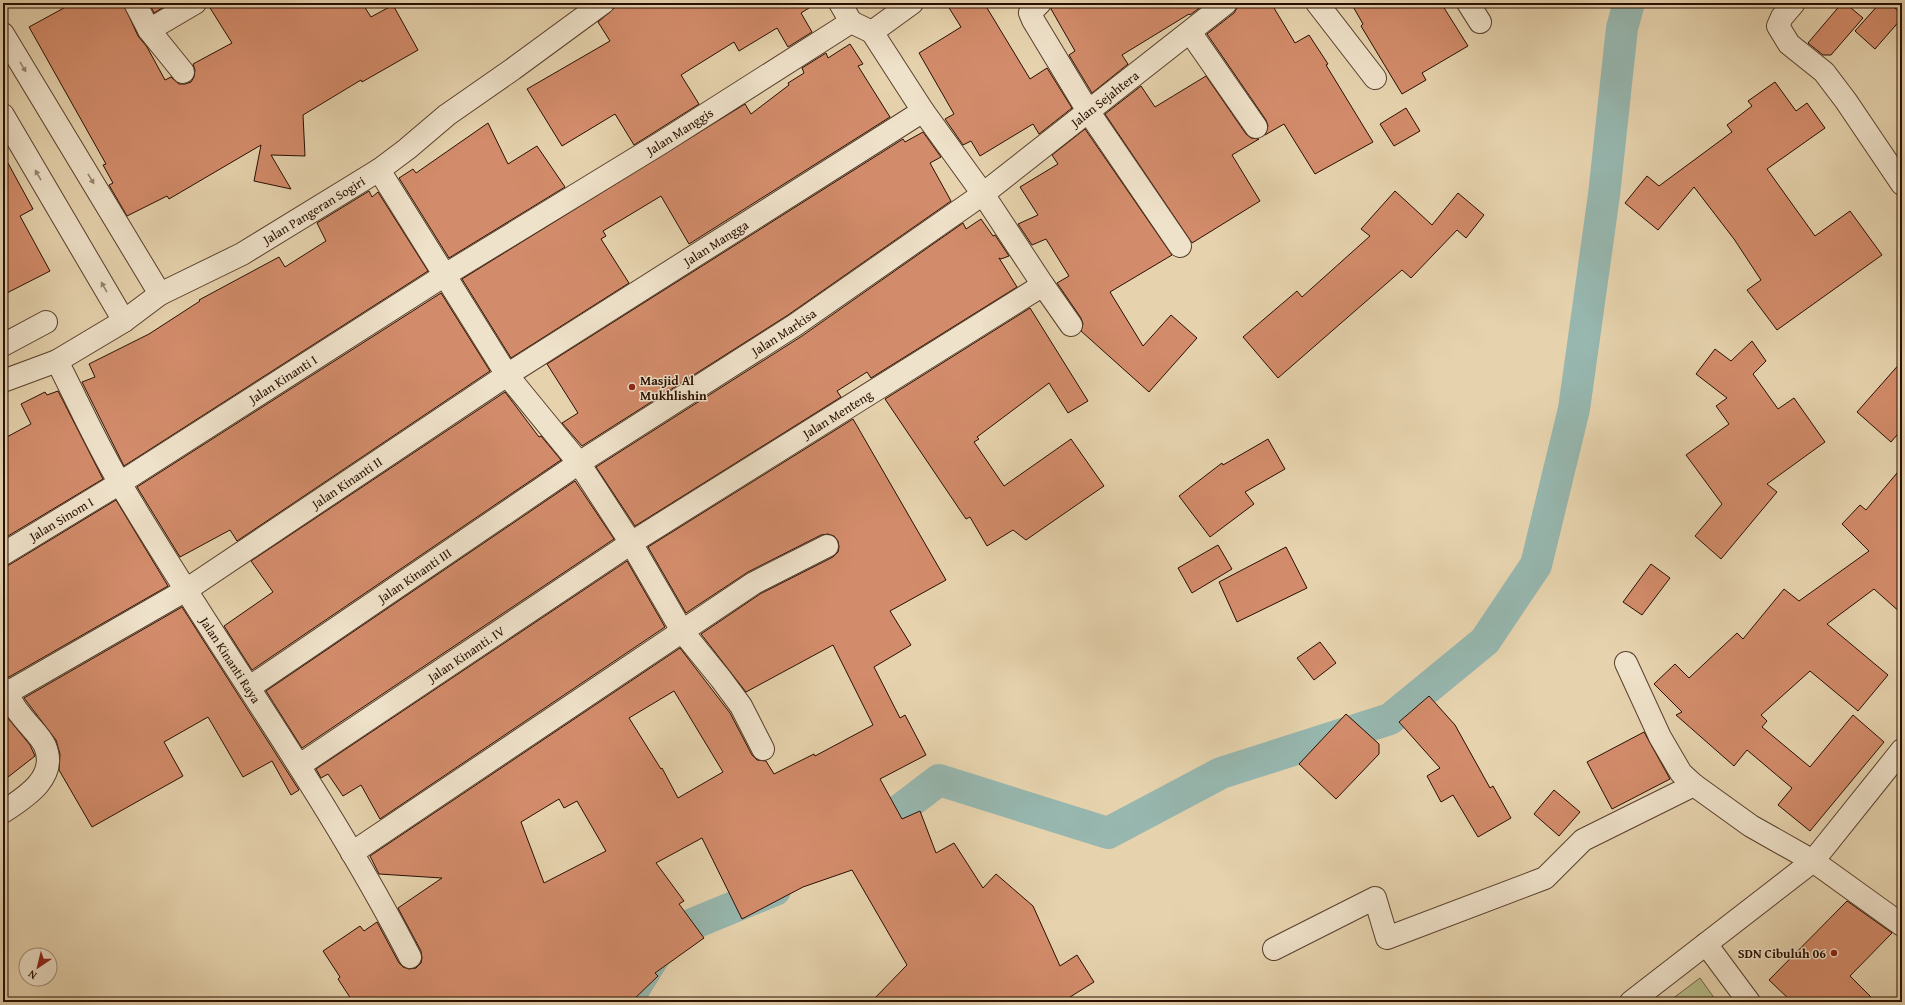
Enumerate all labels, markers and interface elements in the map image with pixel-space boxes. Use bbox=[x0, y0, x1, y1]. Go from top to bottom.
one-way arrow bbox=[20, 61, 27, 73]
street label: Jalan Sejahtera bbox=[1065, 65, 1143, 132]
street label: Jalan Manggis bbox=[641, 103, 717, 160]
one-way arrow bbox=[35, 169, 42, 181]
street label: Jalan Pangeran Sogiri bbox=[257, 171, 369, 250]
one-way arrow bbox=[87, 173, 94, 185]
street label: Jalan Mangga bbox=[678, 214, 752, 271]
one-way arrow bbox=[100, 281, 107, 293]
street label: Jalan Markisa bbox=[746, 303, 821, 361]
street label: Jalan Kinanti I bbox=[243, 350, 320, 409]
place label: Masjid Al Mukhlishin bbox=[640, 371, 707, 405]
marker: Masjid Al Mukhlishin bbox=[627, 382, 637, 392]
street label: Jalan Menteng bbox=[797, 385, 876, 444]
street label: Jalan Kinanti II bbox=[306, 452, 386, 514]
street label: Jalan Sinom I bbox=[24, 492, 97, 546]
street label: Jalan Kinanti III bbox=[372, 543, 455, 608]
street label: Jalan Kinanti Raya bbox=[195, 611, 266, 707]
street label: Jalan Kinanti. IV bbox=[422, 621, 509, 687]
place label: SDN Cibuluh 06 bbox=[1738, 944, 1826, 963]
north arrow bbox=[18, 947, 58, 987]
marker: SDN Cibuluh 06 bbox=[1829, 948, 1839, 958]
text: N bbox=[24, 966, 40, 984]

